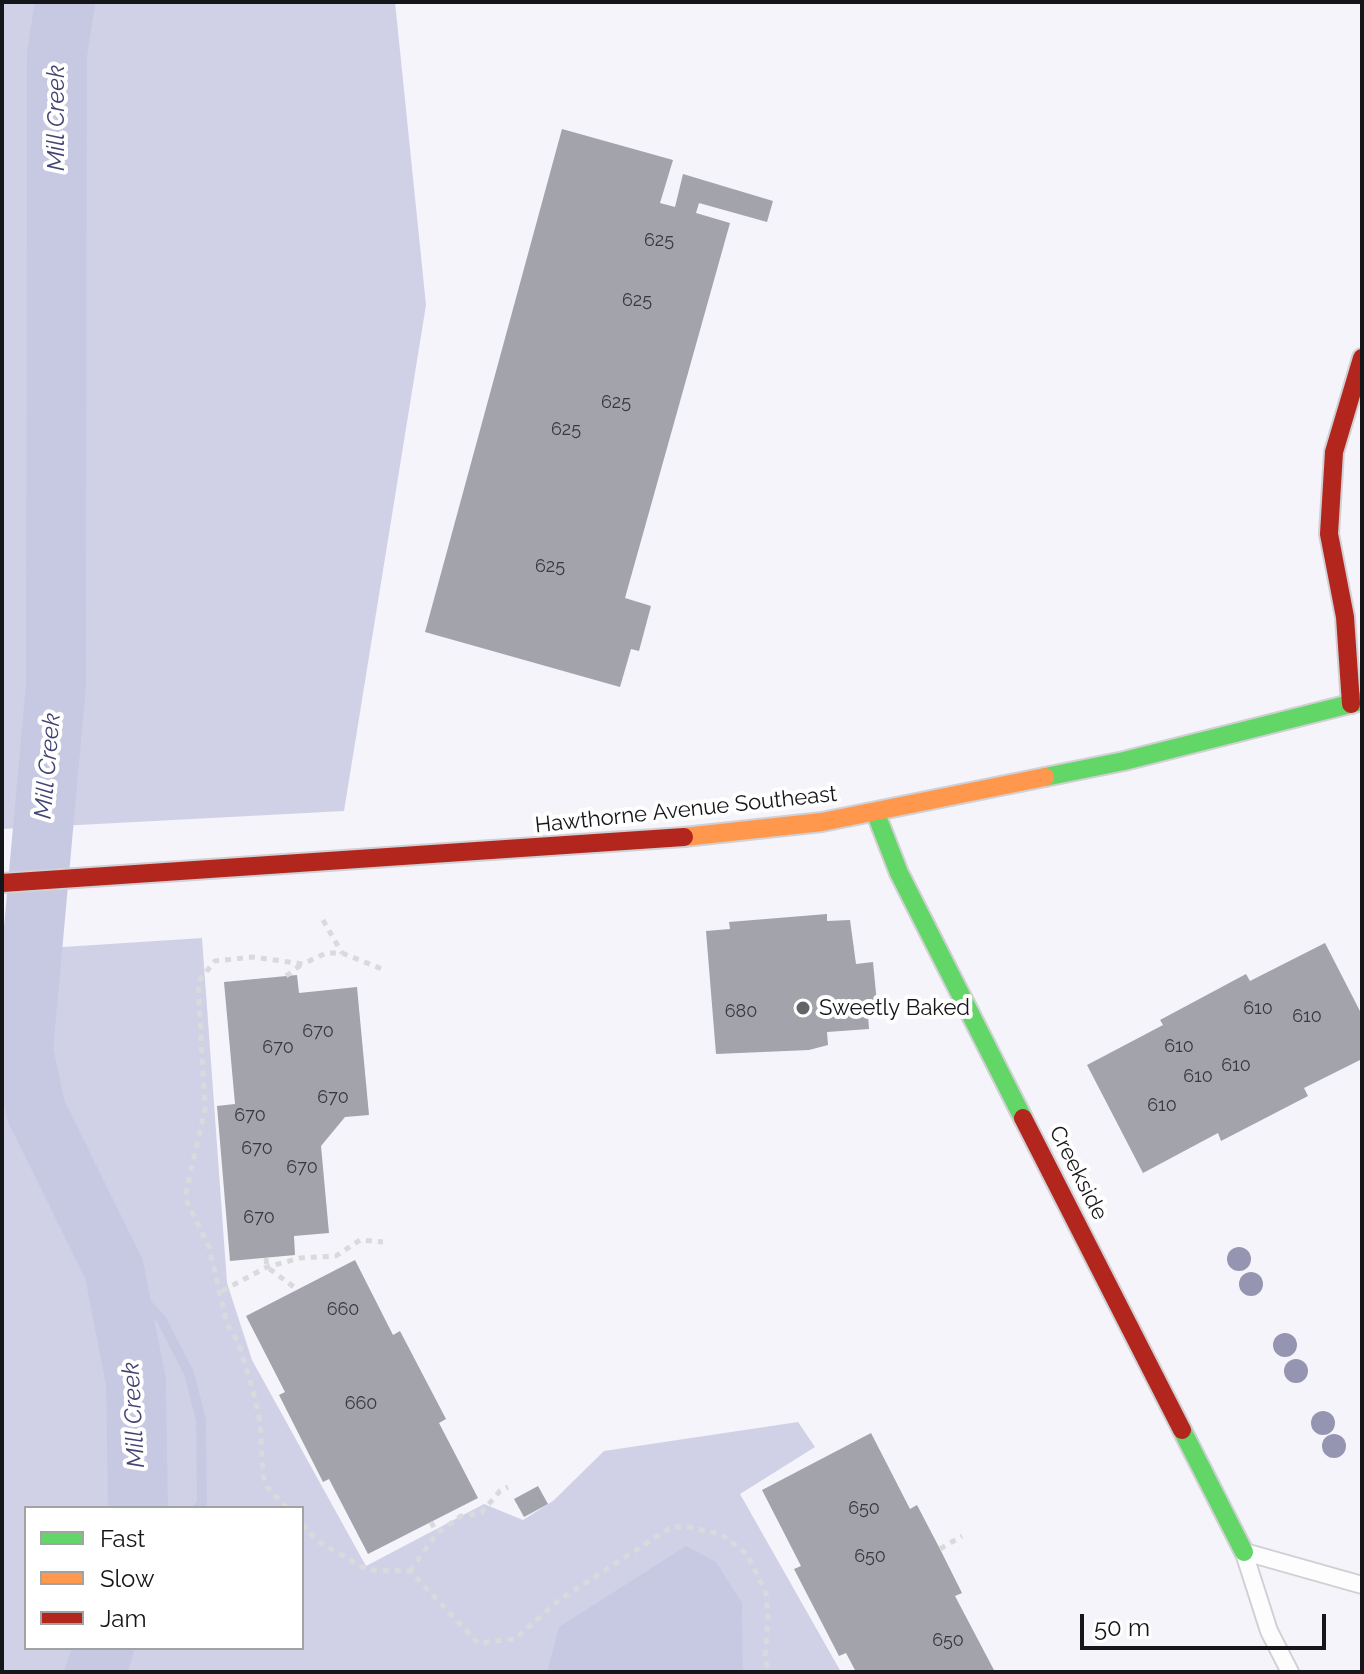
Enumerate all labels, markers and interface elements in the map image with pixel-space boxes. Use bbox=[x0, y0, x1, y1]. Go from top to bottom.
water label: Mill Creek bbox=[43, 65, 71, 171]
house number: 625 bbox=[644, 230, 674, 252]
house number: 625 bbox=[622, 290, 652, 312]
house number: 625 bbox=[601, 392, 631, 414]
house number: 625 bbox=[551, 419, 581, 441]
house number: 625 bbox=[535, 556, 565, 578]
water label: Mill Creek bbox=[29, 712, 67, 820]
street label: Hawthorne Avenue Southeast bbox=[534, 781, 838, 839]
place label: Sweetly Baked bbox=[819, 995, 970, 1021]
house number: 610 bbox=[1243, 998, 1273, 1020]
marker: Sweetly Baked bbox=[794, 999, 812, 1017]
house number: 680 bbox=[725, 1001, 757, 1023]
house number: 610 bbox=[1292, 1006, 1322, 1028]
house number: 670 bbox=[302, 1021, 334, 1043]
house number: 610 bbox=[1164, 1036, 1194, 1058]
house number: 670 bbox=[262, 1037, 294, 1059]
house number: 610 bbox=[1221, 1055, 1251, 1077]
house number: 610 bbox=[1183, 1066, 1213, 1088]
house number: 670 bbox=[317, 1087, 349, 1109]
house number: 610 bbox=[1147, 1095, 1177, 1117]
house number: 670 bbox=[234, 1105, 266, 1127]
street label: Creekside bbox=[1043, 1122, 1113, 1224]
house number: 670 bbox=[241, 1138, 273, 1160]
house number: 670 bbox=[286, 1157, 318, 1179]
house number: 670 bbox=[243, 1207, 275, 1229]
house number: 660 bbox=[327, 1299, 359, 1321]
water label: Mill Creek bbox=[117, 1361, 151, 1469]
house number: 660 bbox=[345, 1393, 377, 1415]
house number: 650 bbox=[848, 1498, 880, 1520]
legend bbox=[24, 1506, 304, 1650]
text: Fast bbox=[100, 1524, 145, 1553]
house number: 650 bbox=[854, 1546, 886, 1568]
text: Slow bbox=[100, 1564, 154, 1593]
scale bar bbox=[1084, 1598, 1330, 1648]
text: Jam bbox=[100, 1604, 146, 1633]
text: 50 m bbox=[1094, 1613, 1150, 1642]
house number: 650 bbox=[932, 1630, 964, 1652]

